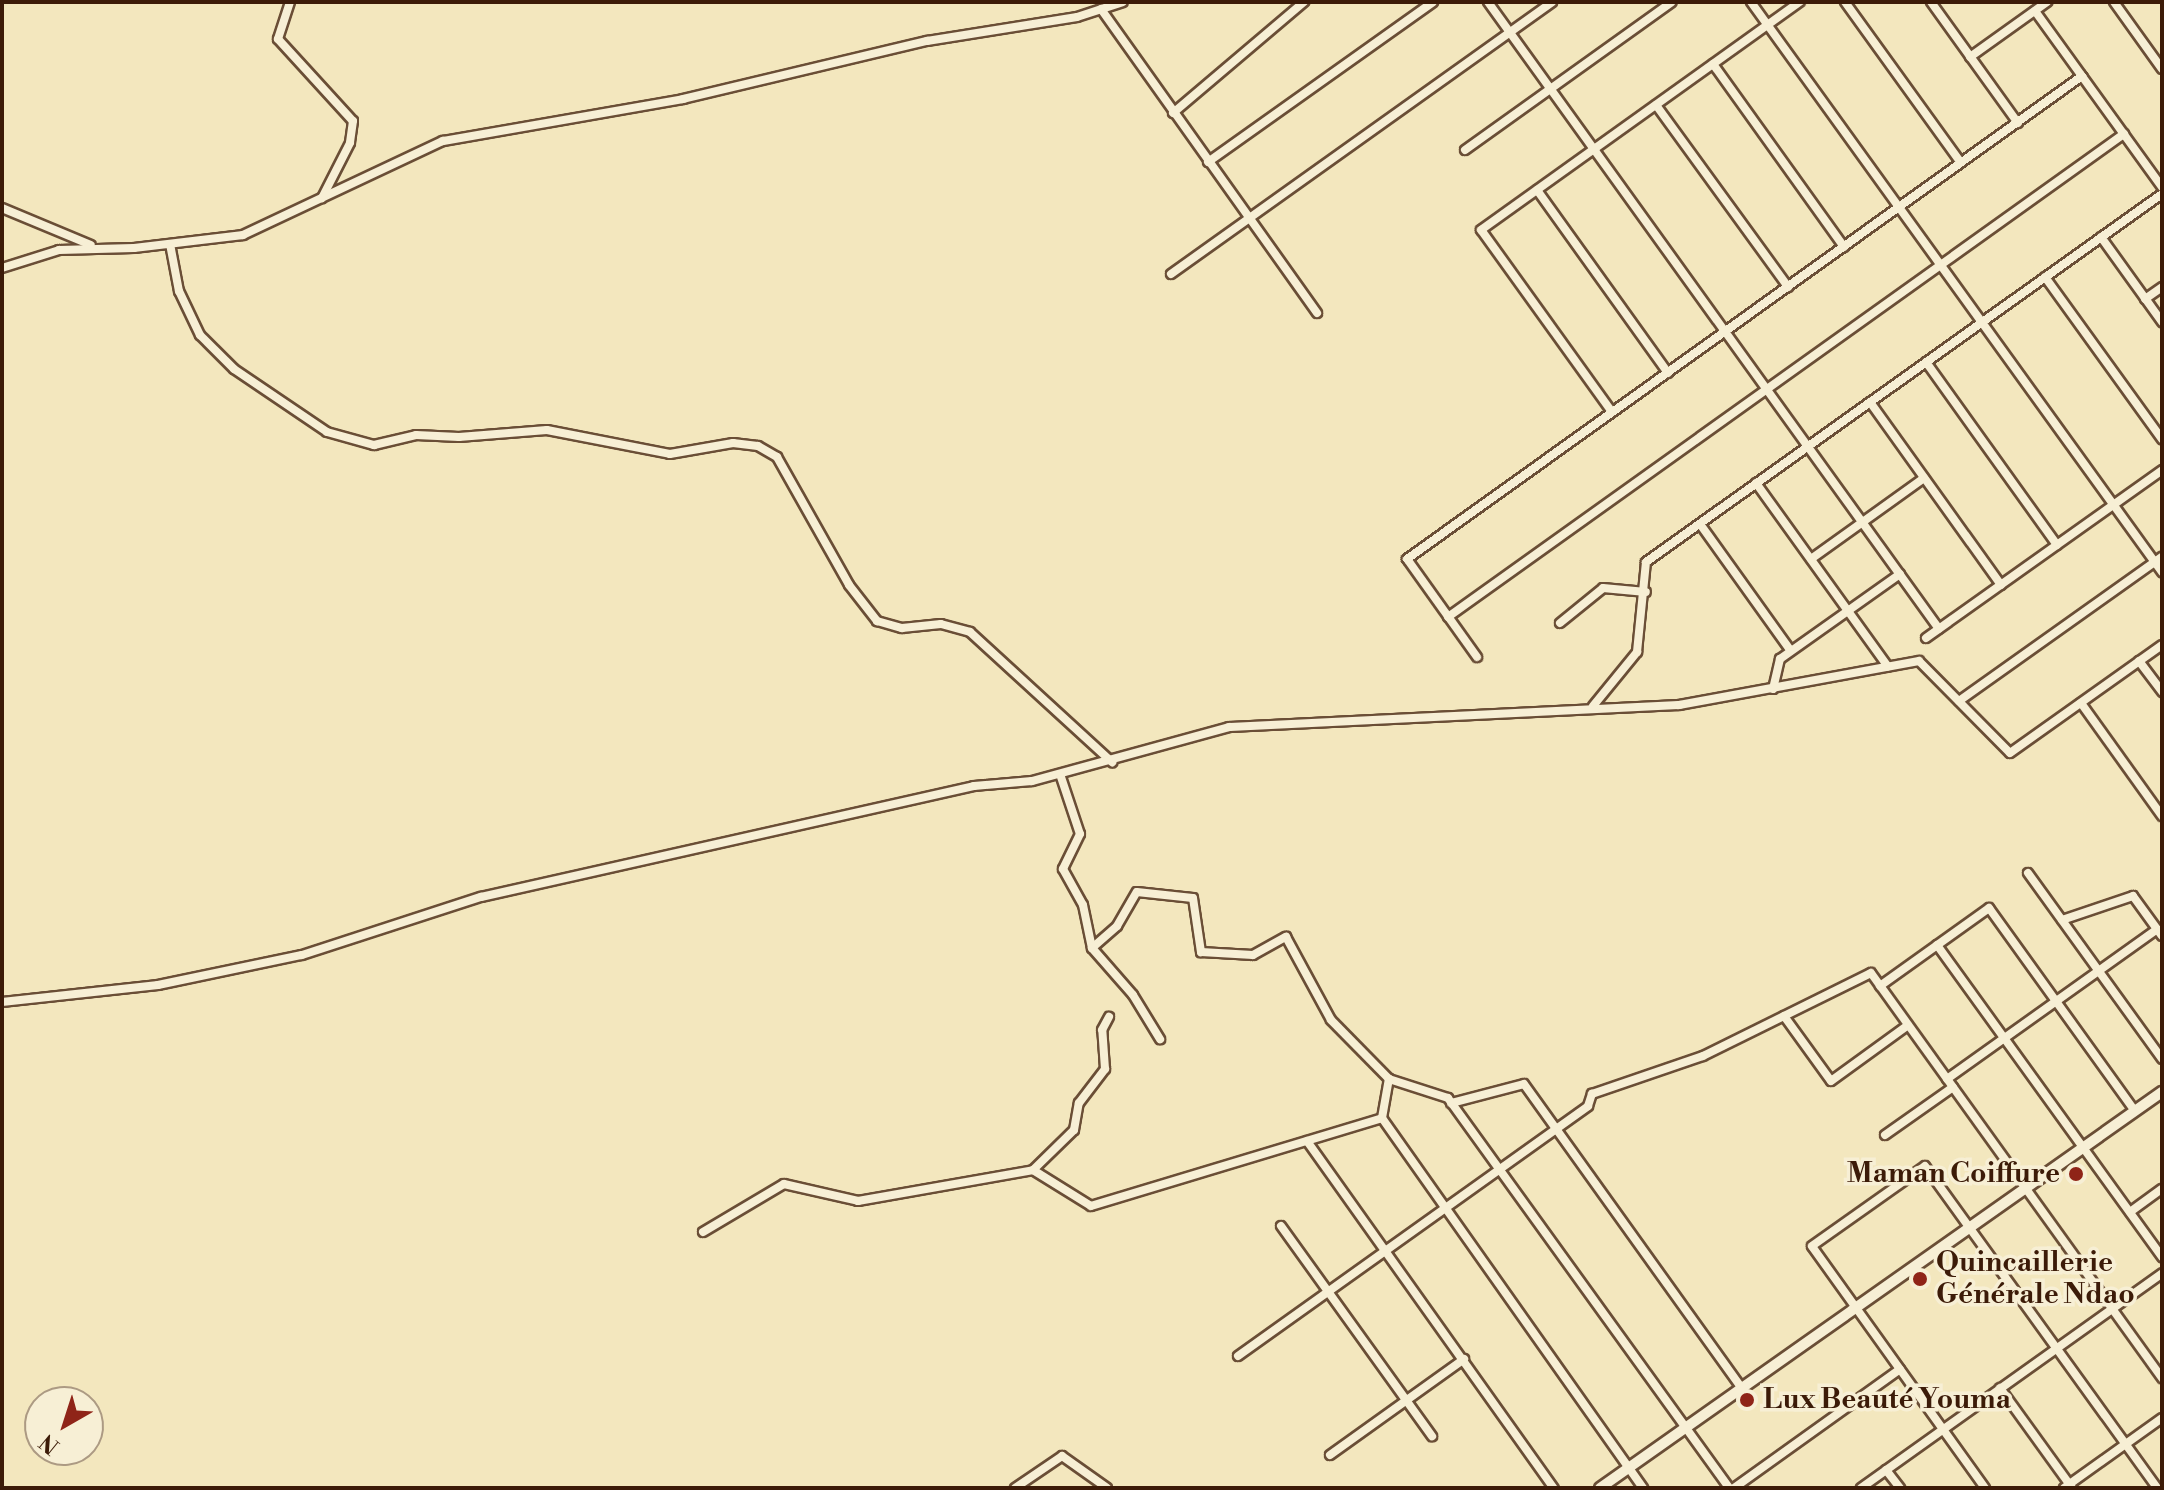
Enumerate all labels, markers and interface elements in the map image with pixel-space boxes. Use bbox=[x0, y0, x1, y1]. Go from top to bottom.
place label: Maman Coiffure bbox=[1847, 1157, 2060, 1191]
marker: Maman Coiffure bbox=[2067, 1165, 2085, 1183]
place label: Quincaillerie Générale Ndao bbox=[1936, 1246, 2135, 1312]
marker: Quincaillerie Générale Ndao bbox=[1911, 1270, 1929, 1288]
place label: Lux Beauté Youma bbox=[1763, 1383, 2011, 1417]
north arrow bbox=[24, 1386, 104, 1466]
marker: Lux Beauté Youma bbox=[1738, 1391, 1756, 1409]
text: N bbox=[35, 1428, 65, 1459]

